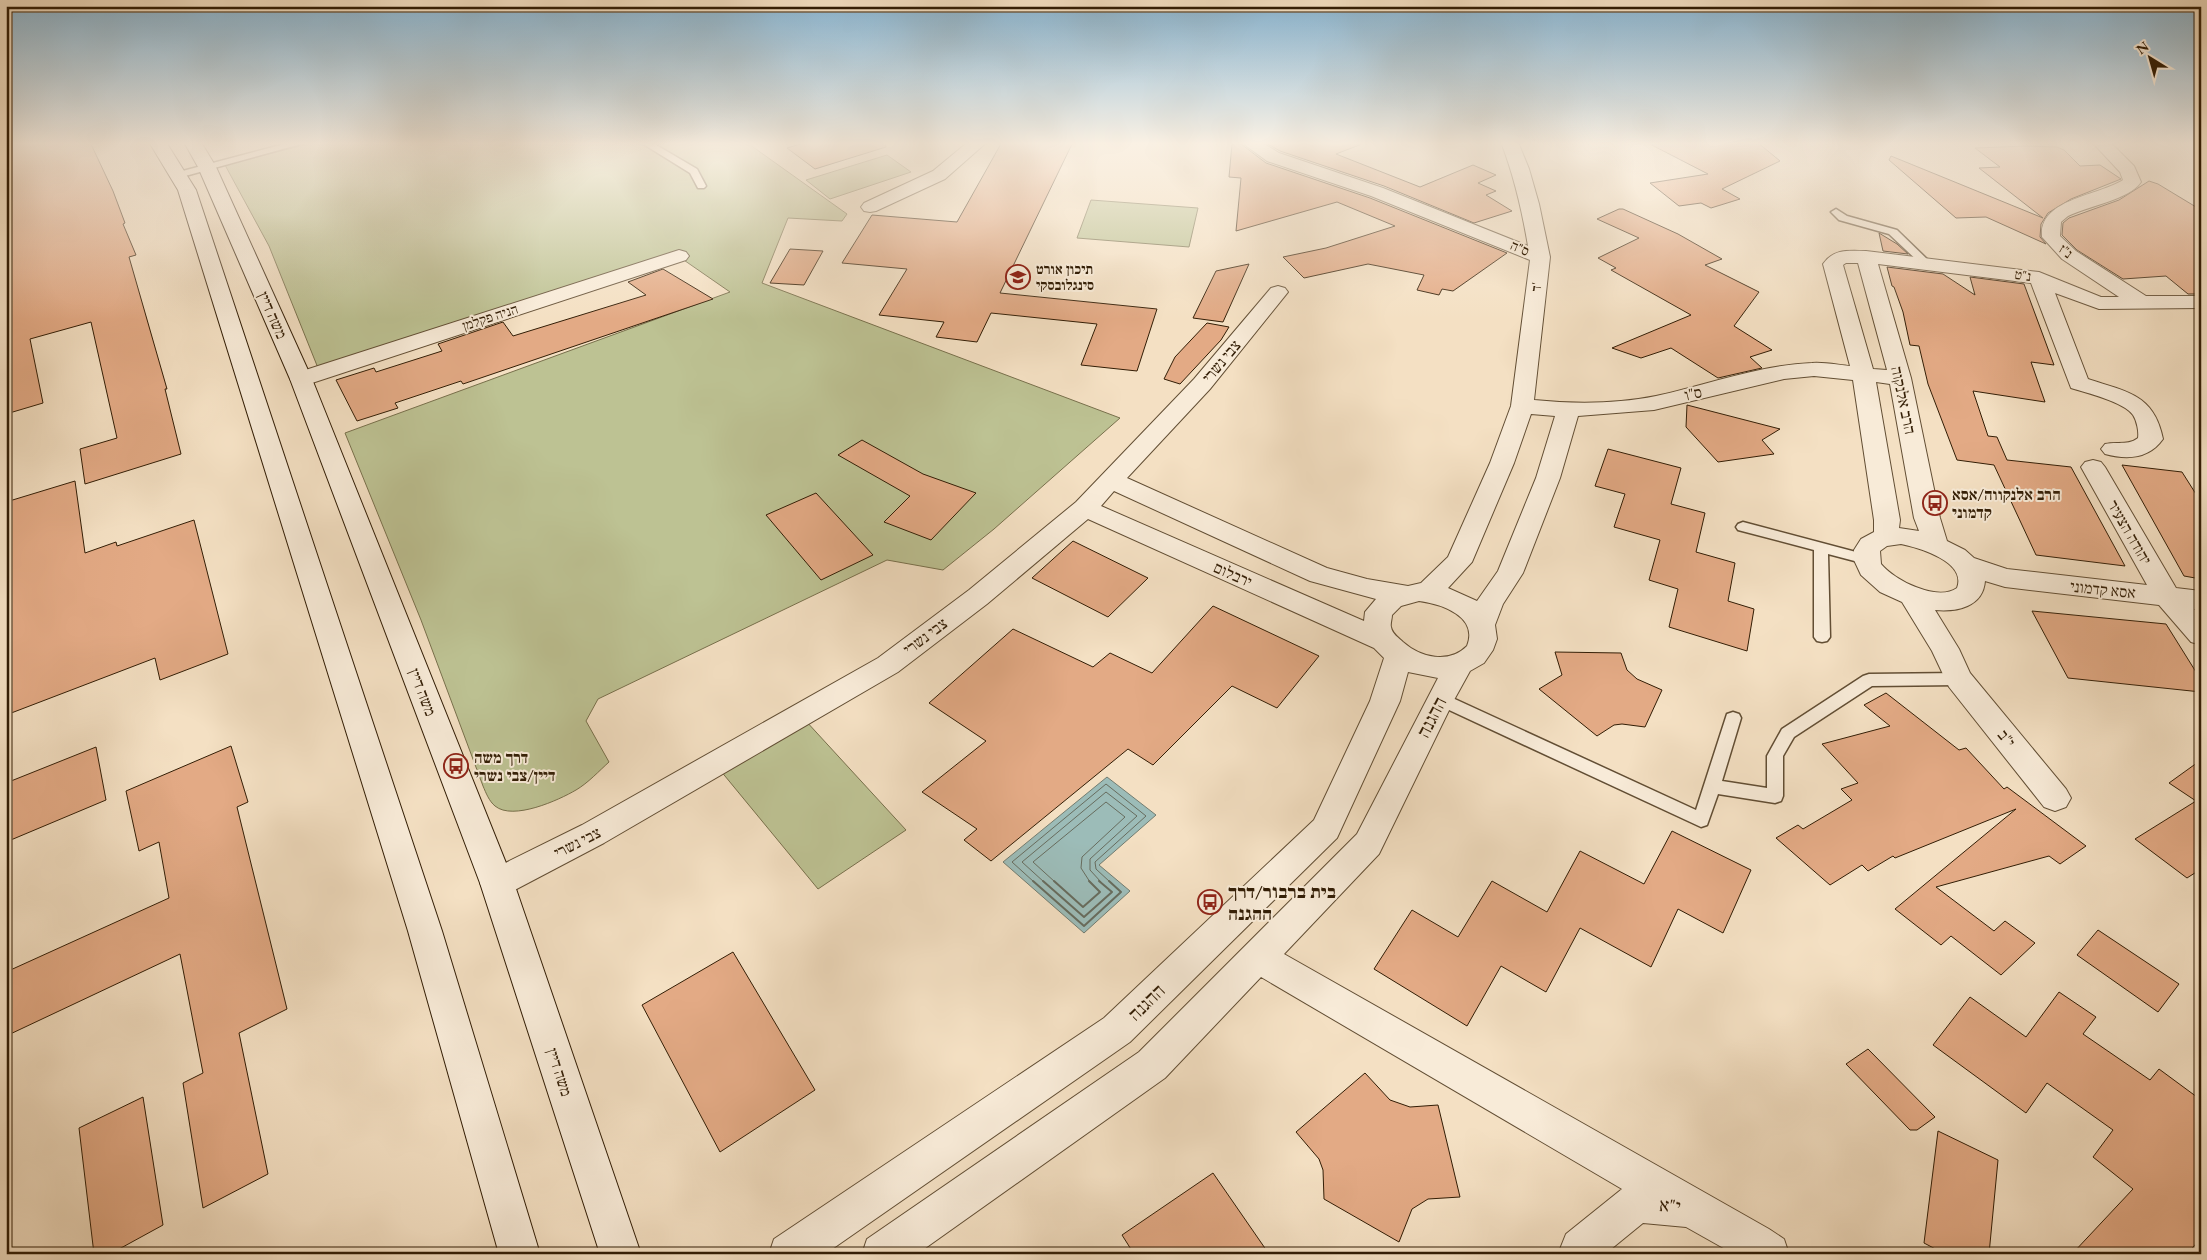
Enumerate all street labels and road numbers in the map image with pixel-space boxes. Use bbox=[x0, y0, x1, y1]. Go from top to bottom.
street label: ס"ה bbox=[1508, 236, 1532, 260]
street label: נ"ז bbox=[2055, 240, 2077, 262]
street label: נ"ט bbox=[2013, 265, 2033, 285]
street label: ד' bbox=[1527, 281, 1545, 293]
street label: משה דיין bbox=[253, 288, 292, 342]
street label: הניה פקלמן bbox=[460, 300, 520, 334]
street label: צבי נשרי bbox=[1197, 335, 1246, 387]
street label: הרב אלנקוה bbox=[1886, 364, 1921, 436]
street label: ס"ו bbox=[1682, 381, 1704, 406]
street label: יהודה הצעיר bbox=[2103, 496, 2157, 568]
street label: ירבלום bbox=[1210, 557, 1255, 592]
street label: אסא קדמוני bbox=[2069, 576, 2137, 603]
street label: צבי נשרי bbox=[899, 613, 952, 660]
street label: משה דיין bbox=[404, 665, 441, 719]
street label: ההגנה bbox=[1411, 692, 1452, 742]
street label: י"ב bbox=[1993, 725, 2020, 752]
street label: צבי נשרי bbox=[550, 822, 604, 863]
street label: ההגנה bbox=[1122, 978, 1171, 1026]
street label: משה דיין bbox=[542, 1045, 577, 1099]
street label: י"א bbox=[1658, 1192, 1682, 1219]

